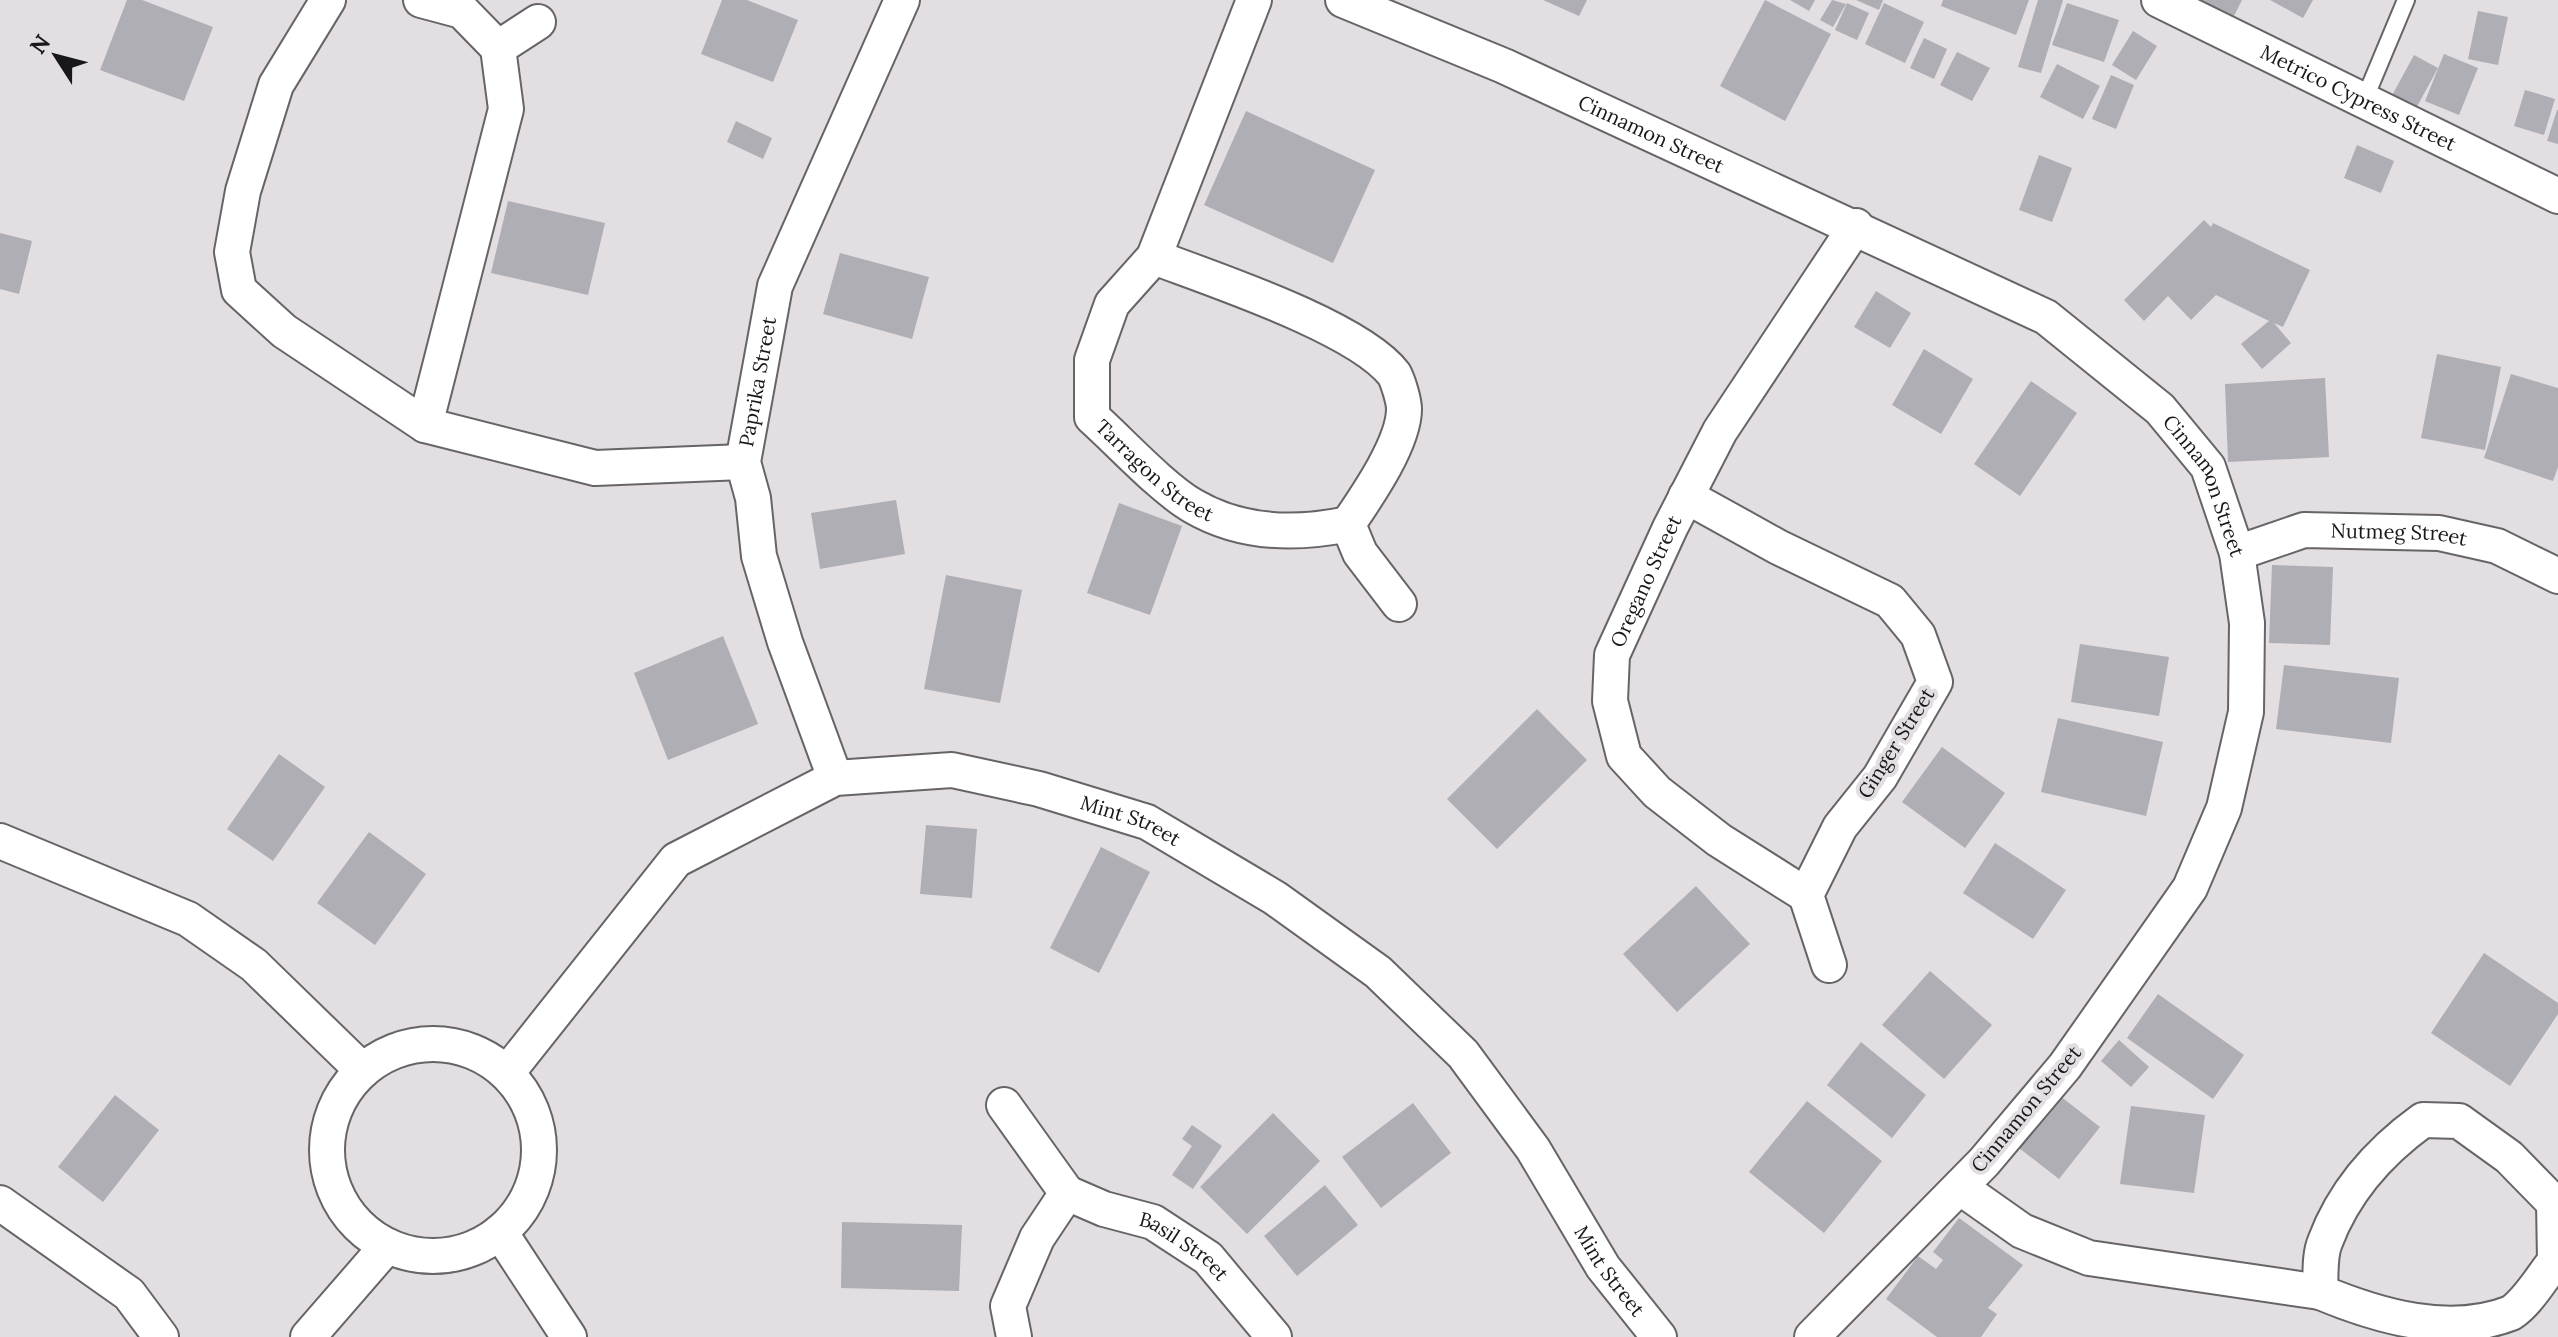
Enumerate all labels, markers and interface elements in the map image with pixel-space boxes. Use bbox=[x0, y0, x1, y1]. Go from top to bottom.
north arrow bbox=[16, 16, 96, 96]
text: N bbox=[23, 29, 56, 59]
street label: Metrico Cypress Street bbox=[2257, 39, 2461, 156]
street label: Cinnamon Street bbox=[1574, 89, 1728, 178]
street label: Paprika Street bbox=[733, 314, 781, 449]
street label: Cinnamon Street bbox=[2158, 409, 2250, 560]
street label: Tarragon Street bbox=[1091, 414, 1218, 527]
street label: Oregano Street bbox=[1604, 511, 1687, 651]
street label: Nutmeg Street bbox=[2331, 518, 2470, 551]
street label: Ginger Street bbox=[1852, 683, 1940, 803]
street label: Mint Street bbox=[1078, 789, 1186, 851]
street label: Cinnamon Street bbox=[1965, 1040, 2086, 1177]
street label: Basil Street bbox=[1137, 1206, 1235, 1286]
street label: Mint Street bbox=[1569, 1221, 1651, 1321]

